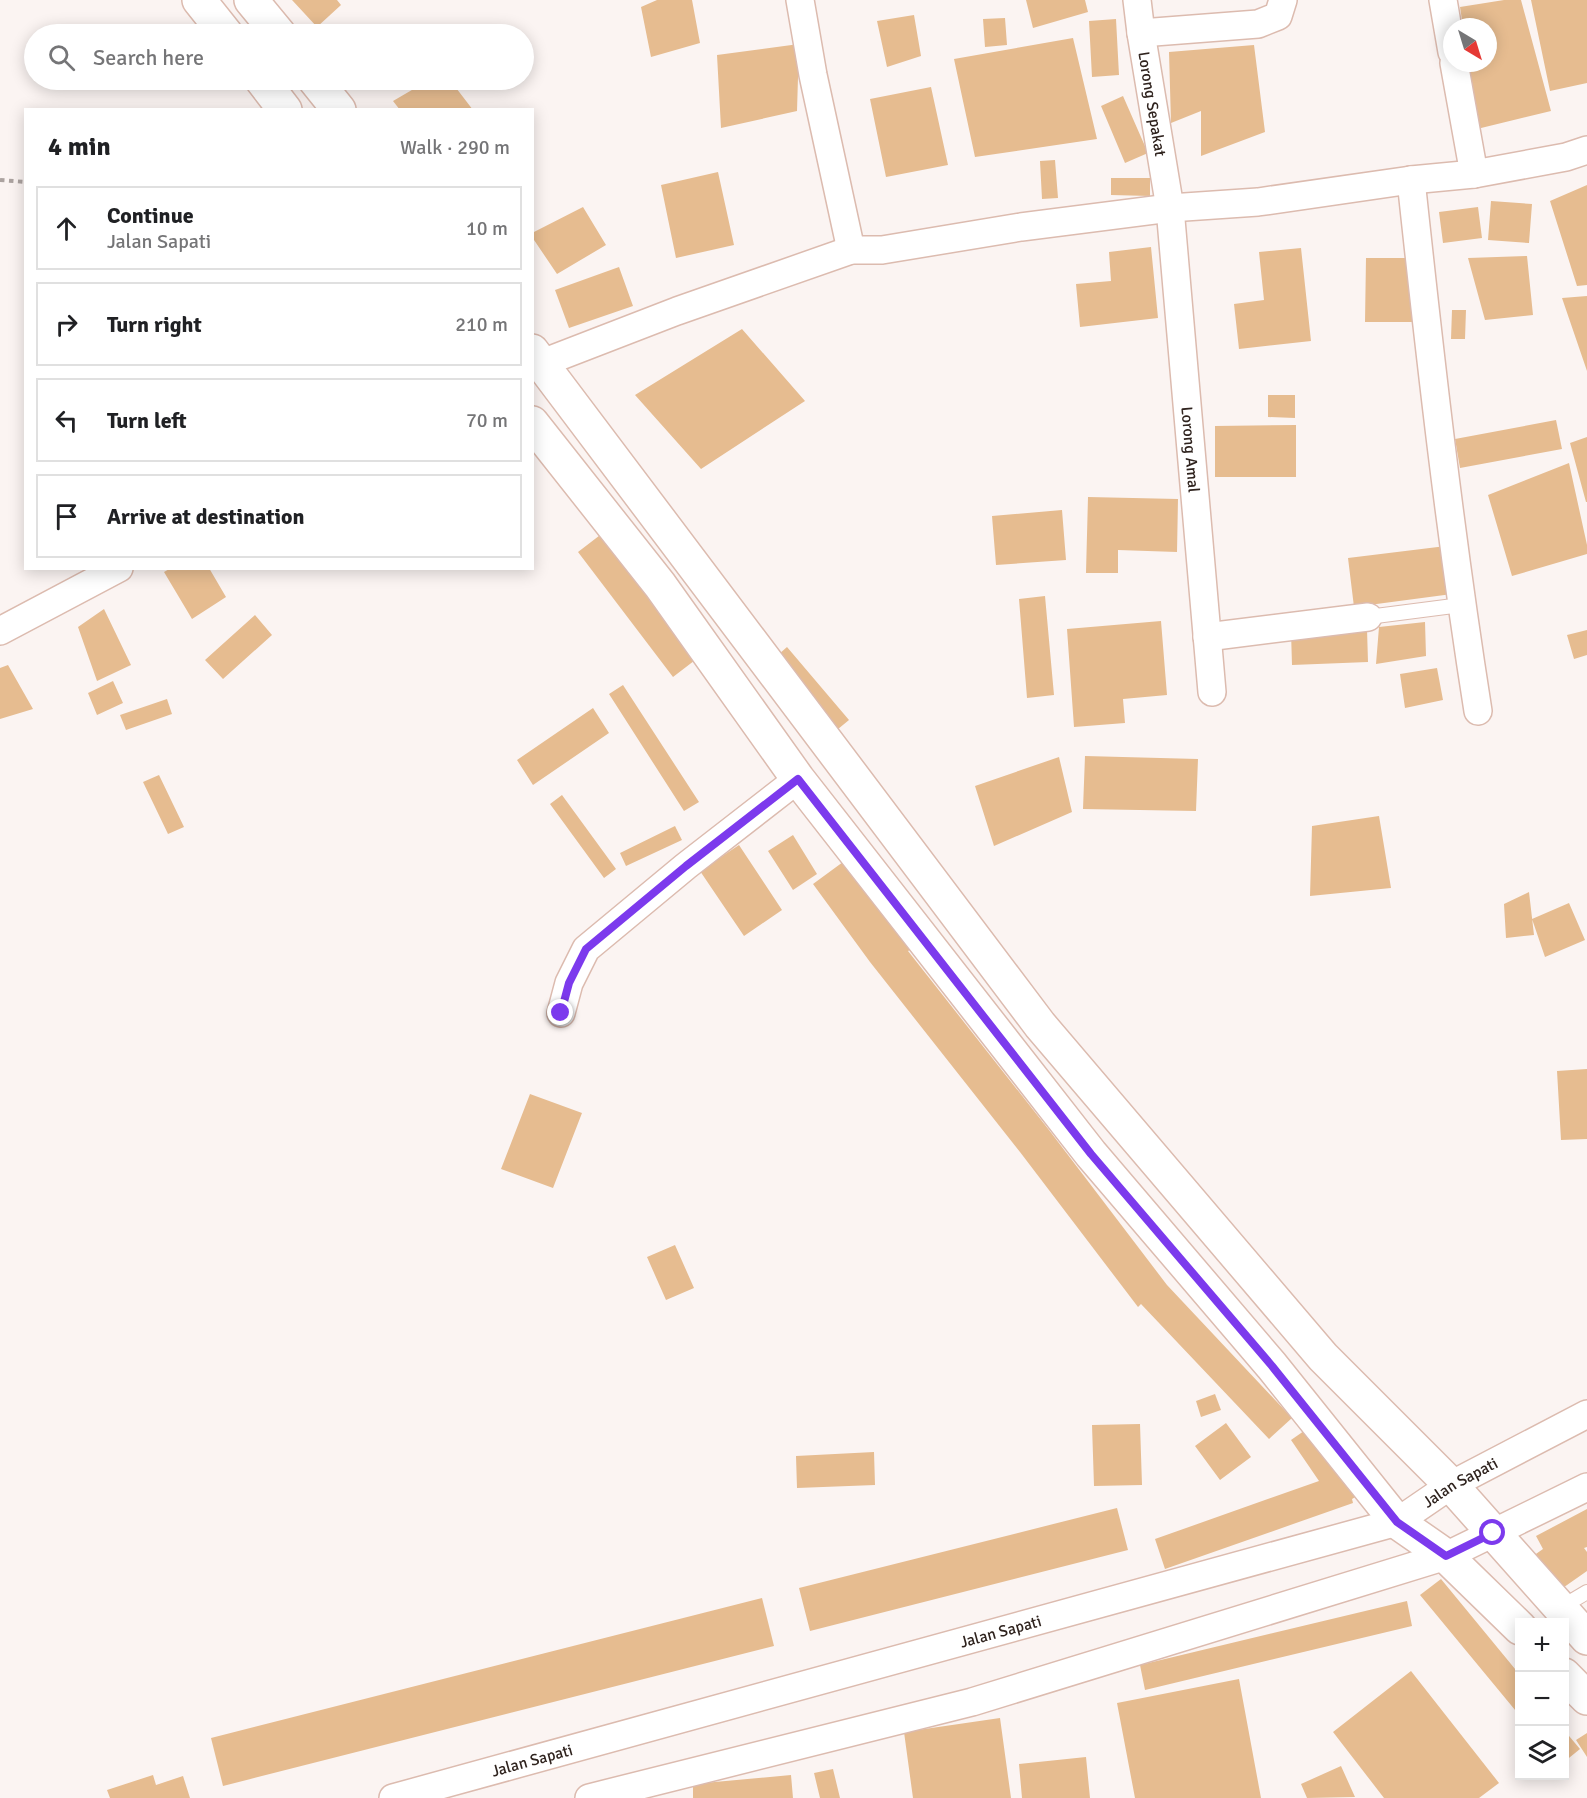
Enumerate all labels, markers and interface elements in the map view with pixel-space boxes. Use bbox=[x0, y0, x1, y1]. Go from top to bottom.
north arrow bbox=[1443, 18, 1497, 72]
search box bbox=[24, 24, 534, 90]
icon: search bbox=[45, 41, 78, 74]
text: Search here bbox=[93, 44, 204, 71]
street label: Lorong Sepakat bbox=[1133, 50, 1170, 158]
text: 4 min bbox=[48, 131, 111, 163]
text: Walk · 290 m bbox=[400, 135, 510, 160]
text: Continue bbox=[107, 202, 194, 229]
icon: ahead bbox=[50, 212, 83, 245]
text: 10 m bbox=[466, 216, 508, 241]
text: Jalan Sapati bbox=[107, 229, 211, 254]
icon: right bbox=[50, 308, 83, 341]
text: Turn right bbox=[107, 311, 202, 338]
text: 210 m bbox=[455, 312, 508, 337]
icon: left bbox=[50, 404, 83, 437]
street label: Lorong Amal bbox=[1176, 406, 1204, 494]
text: Turn left bbox=[107, 407, 187, 434]
text: 70 m bbox=[466, 408, 508, 433]
icon: arrive bbox=[50, 500, 83, 533]
text: Arrive at destination bbox=[107, 503, 304, 530]
route end bbox=[547, 999, 573, 1025]
street label: Jalan Sapati bbox=[1419, 1453, 1501, 1512]
route start bbox=[1479, 1519, 1505, 1545]
street label: Jalan Sapati bbox=[958, 1611, 1044, 1653]
map controls bbox=[1515, 1618, 1569, 1780]
button: + bbox=[1515, 1618, 1569, 1672]
button: − bbox=[1515, 1672, 1569, 1726]
button: layers bbox=[1515, 1726, 1569, 1780]
street label: Jalan Sapati bbox=[489, 1740, 575, 1782]

